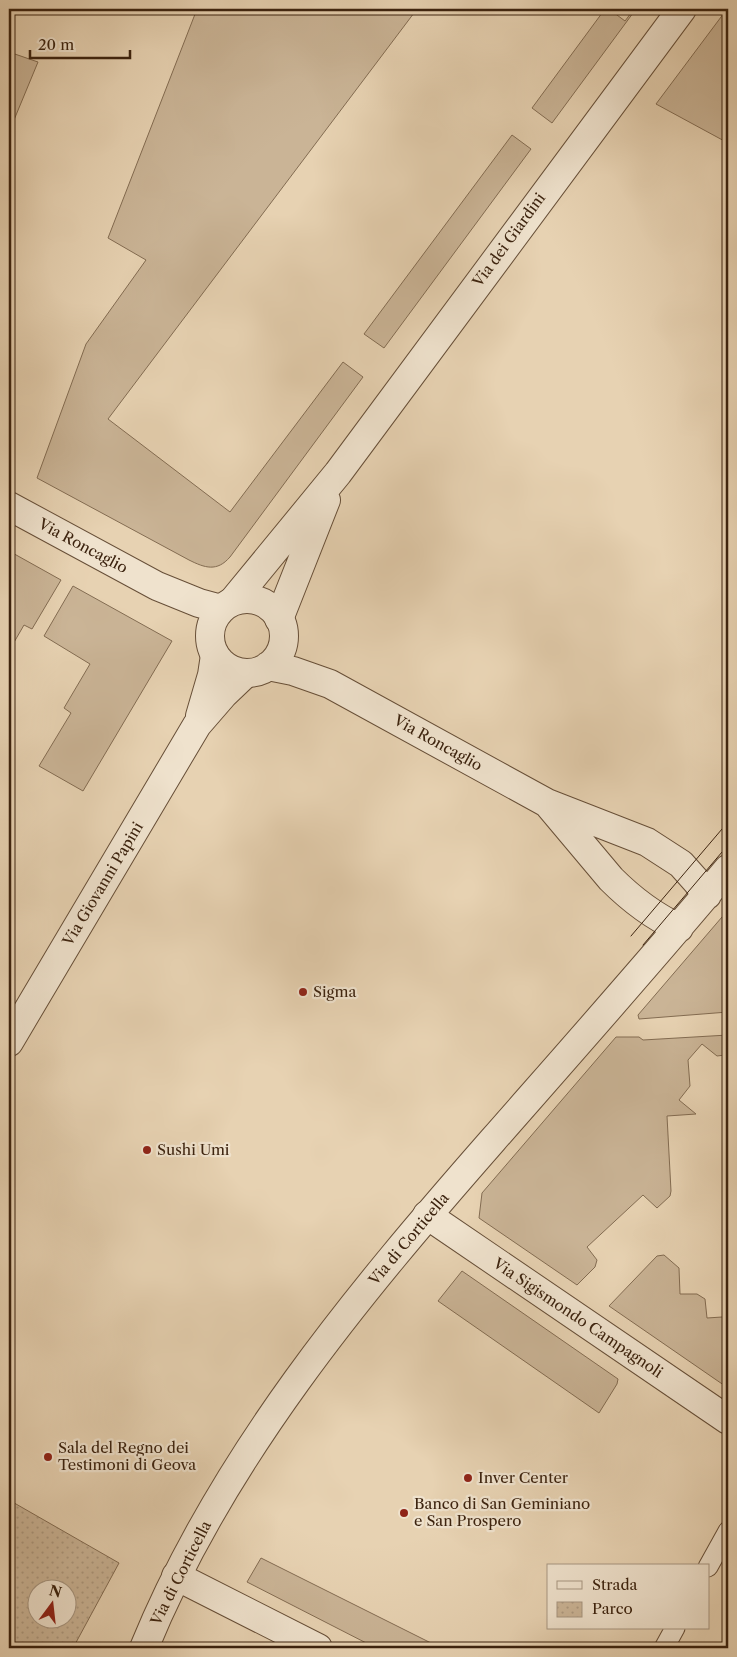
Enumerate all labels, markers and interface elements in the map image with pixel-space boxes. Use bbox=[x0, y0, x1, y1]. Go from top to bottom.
scale bar bbox=[30, 28, 130, 60]
text: 20 m bbox=[38, 35, 74, 54]
street label: Via dei Giardini bbox=[468, 189, 549, 291]
street label: Via Roncaglio bbox=[34, 514, 131, 577]
street label: Via Roncaglio bbox=[390, 710, 486, 775]
street label: Via Giovanni Papini bbox=[58, 818, 147, 950]
place label: Sigma bbox=[313, 982, 356, 1001]
marker: Sigma bbox=[297, 986, 309, 998]
place label: Sushi Umi bbox=[157, 1140, 230, 1159]
marker: Sushi Umi bbox=[141, 1144, 153, 1156]
street label: Via di Corticella bbox=[364, 1189, 453, 1290]
street label: Via Sigismondo Campagnoli bbox=[489, 1253, 667, 1382]
place label: Sala del Regno dei Testimoni di Geova bbox=[58, 1438, 196, 1474]
marker: Sala del Regno dei Testimoni di Geova bbox=[42, 1451, 54, 1463]
place label: Inver Center bbox=[478, 1468, 569, 1487]
marker: Inver Center bbox=[462, 1472, 474, 1484]
place label: Banco di San Geminiano e San Prospero bbox=[414, 1494, 590, 1530]
marker: Banco di San Geminiano e San Prospero bbox=[398, 1507, 410, 1519]
street label: Via di Corticella bbox=[146, 1517, 215, 1629]
legend bbox=[547, 1564, 710, 1630]
text: Strada bbox=[592, 1575, 638, 1594]
north arrow bbox=[28, 1580, 78, 1630]
text: N bbox=[47, 1581, 64, 1602]
text: Parco bbox=[592, 1599, 633, 1618]

